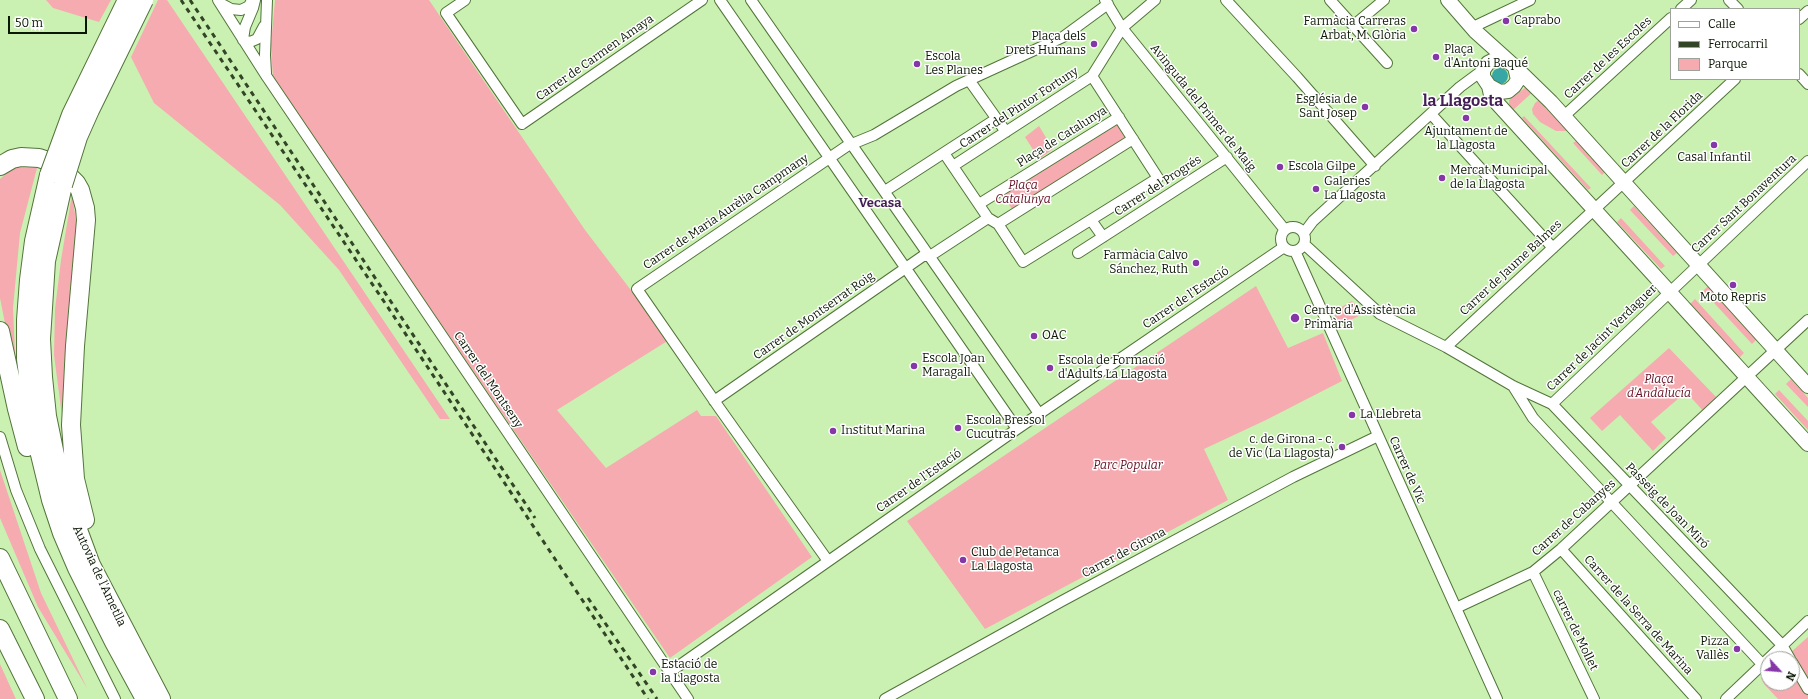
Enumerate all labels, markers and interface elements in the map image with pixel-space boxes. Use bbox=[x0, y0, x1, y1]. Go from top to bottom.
scale bar bbox=[10, 8, 89, 34]
legend bbox=[1670, 8, 1800, 80]
street label: Carrer de Carmen Amaya bbox=[533, 12, 657, 104]
place label: Caprabo bbox=[1514, 14, 1561, 28]
street label: Carrer de les Escoles bbox=[1561, 14, 1655, 102]
place label: Farmàcia Carreras Arbat, M. Glòria bbox=[1303, 15, 1406, 43]
text: 50 m bbox=[15, 16, 43, 30]
marker: Caprabo bbox=[1501, 16, 1511, 26]
text: Calle bbox=[1708, 17, 1736, 31]
marker: Farmàcia Carreras Arbat, M. Glòria bbox=[1409, 24, 1419, 34]
place label: Plaça dels Drets Humans bbox=[1005, 30, 1086, 58]
text: Ferrocarril bbox=[1708, 37, 1768, 51]
marker: Plaça dels Drets Humans bbox=[1089, 39, 1099, 49]
street label: Avinguda del Primer de Maig bbox=[1147, 41, 1259, 175]
place label: Plaça d'Antoni Baqué bbox=[1444, 43, 1528, 71]
place label: Escola Les Planes bbox=[925, 50, 983, 78]
marker: Plaça d'Antoni Baqué bbox=[1431, 52, 1441, 62]
text: Parque bbox=[1708, 57, 1747, 71]
marker: Escola Les Planes bbox=[912, 59, 922, 69]
street label: Carrer del Pintor Fortuny bbox=[957, 64, 1081, 152]
street label: Carrer de la Florida bbox=[1618, 89, 1706, 171]
district label: la Llagosta bbox=[1423, 92, 1503, 112]
place label: Església de Sant Josep bbox=[1296, 93, 1357, 121]
marker: Església de Sant Josep bbox=[1360, 102, 1370, 112]
street label: Plaça de Catalunya bbox=[1014, 103, 1110, 171]
marker: Ajuntament de la Llagosta bbox=[1461, 113, 1471, 123]
place label: Ajuntament de la Llagosta bbox=[1424, 125, 1508, 153]
marker: Casal Infantil bbox=[1709, 140, 1719, 150]
street label: Carrer de Maria Aurèlia Campmany bbox=[641, 151, 811, 273]
place label: Casal Infantil bbox=[1677, 151, 1751, 165]
street label: Carrer del Progrés bbox=[1112, 152, 1204, 220]
street label: Carrer Sant Bonaventura bbox=[1689, 152, 1799, 256]
place label: Escola Gilpe bbox=[1288, 160, 1356, 174]
marker: Escola Gilpe bbox=[1275, 162, 1285, 172]
place label: Mercat Municipal de la Llagosta bbox=[1450, 164, 1547, 192]
marker: Mercat Municipal de la Llagosta bbox=[1437, 173, 1447, 183]
place label: Galeries La Llagosta bbox=[1324, 175, 1386, 203]
park label: Plaça Catalunya bbox=[995, 179, 1051, 207]
marker: Galeries La Llagosta bbox=[1311, 184, 1321, 194]
district label: Vecasa bbox=[859, 195, 901, 211]
street label: Carrer de Jaume Balmes bbox=[1457, 217, 1565, 319]
place label: Farmàcia Calvo Sánchez, Ruth bbox=[1103, 249, 1188, 277]
marker: Farmàcia Calvo Sánchez, Ruth bbox=[1191, 258, 1201, 268]
street label: Carrer de l'Estació bbox=[1140, 264, 1232, 332]
street label: Carrer de Montserrat Roig bbox=[751, 269, 877, 363]
marker: Moto Repris bbox=[1728, 280, 1738, 290]
street label: Carrer de Jacint Verdaguer bbox=[1544, 282, 1660, 394]
place label: Moto Repris bbox=[1700, 291, 1766, 305]
place label: Centre d'Assistència Primària bbox=[1304, 304, 1416, 332]
marker: Centre d'Assistència Primària bbox=[1289, 312, 1301, 324]
street label: Carrer del Montseny bbox=[450, 329, 526, 431]
place label: OAC bbox=[1042, 329, 1067, 343]
marker: OAC bbox=[1029, 331, 1039, 341]
place label: Escola Joan Maragall bbox=[922, 352, 985, 380]
place label: Escola de Formació d'Adults La Llagosta bbox=[1058, 354, 1167, 382]
marker: Escola Joan Maragall bbox=[909, 361, 919, 371]
marker: Escola de Formació d'Adults La Llagosta bbox=[1045, 363, 1055, 373]
park label: Plaça d'Andalucía bbox=[1627, 373, 1691, 401]
place label: La Llebreta bbox=[1360, 408, 1421, 422]
marker: La Llebreta bbox=[1347, 410, 1357, 420]
place label: Escola Bressol Cucutras bbox=[966, 414, 1045, 442]
marker: Escola Bressol Cucutras bbox=[953, 423, 963, 433]
place label: Institut Marina bbox=[841, 424, 925, 438]
marker: Institut Marina bbox=[828, 426, 838, 436]
place label: c. de Girona - c. de Vic (La Llagosta) bbox=[1229, 433, 1334, 461]
street label: Carrer de Vic bbox=[1386, 434, 1428, 506]
marker: c. de Girona - c. de Vic (La Llagosta) bbox=[1337, 442, 1347, 452]
street label: Carrer de l'Estació bbox=[874, 446, 964, 516]
park label: Parc Popular bbox=[1093, 459, 1163, 473]
street label: Passeig de Joan Miró bbox=[1622, 460, 1712, 552]
street label: Carrer de Cabanyes bbox=[1529, 477, 1619, 559]
street label: Autovia de l'Ametlla bbox=[69, 523, 129, 629]
street label: Carrer de Girona bbox=[1080, 525, 1168, 581]
place label: Club de Petanca La Llagosta bbox=[971, 546, 1059, 574]
street label: Carrer de la Serra de Marina bbox=[1581, 552, 1695, 678]
marker: Club de Petanca La Llagosta bbox=[958, 555, 968, 565]
street label: carrer de Mollet bbox=[1549, 587, 1601, 673]
place label: Pizza Vallès bbox=[1696, 635, 1729, 663]
marker: Pizza Vallès bbox=[1732, 644, 1742, 654]
north arrow bbox=[1760, 651, 1800, 691]
place label: Estació de la Llagosta bbox=[661, 658, 720, 686]
marker: Estació de la Llagosta bbox=[648, 667, 658, 677]
text: N bbox=[1783, 669, 1798, 683]

